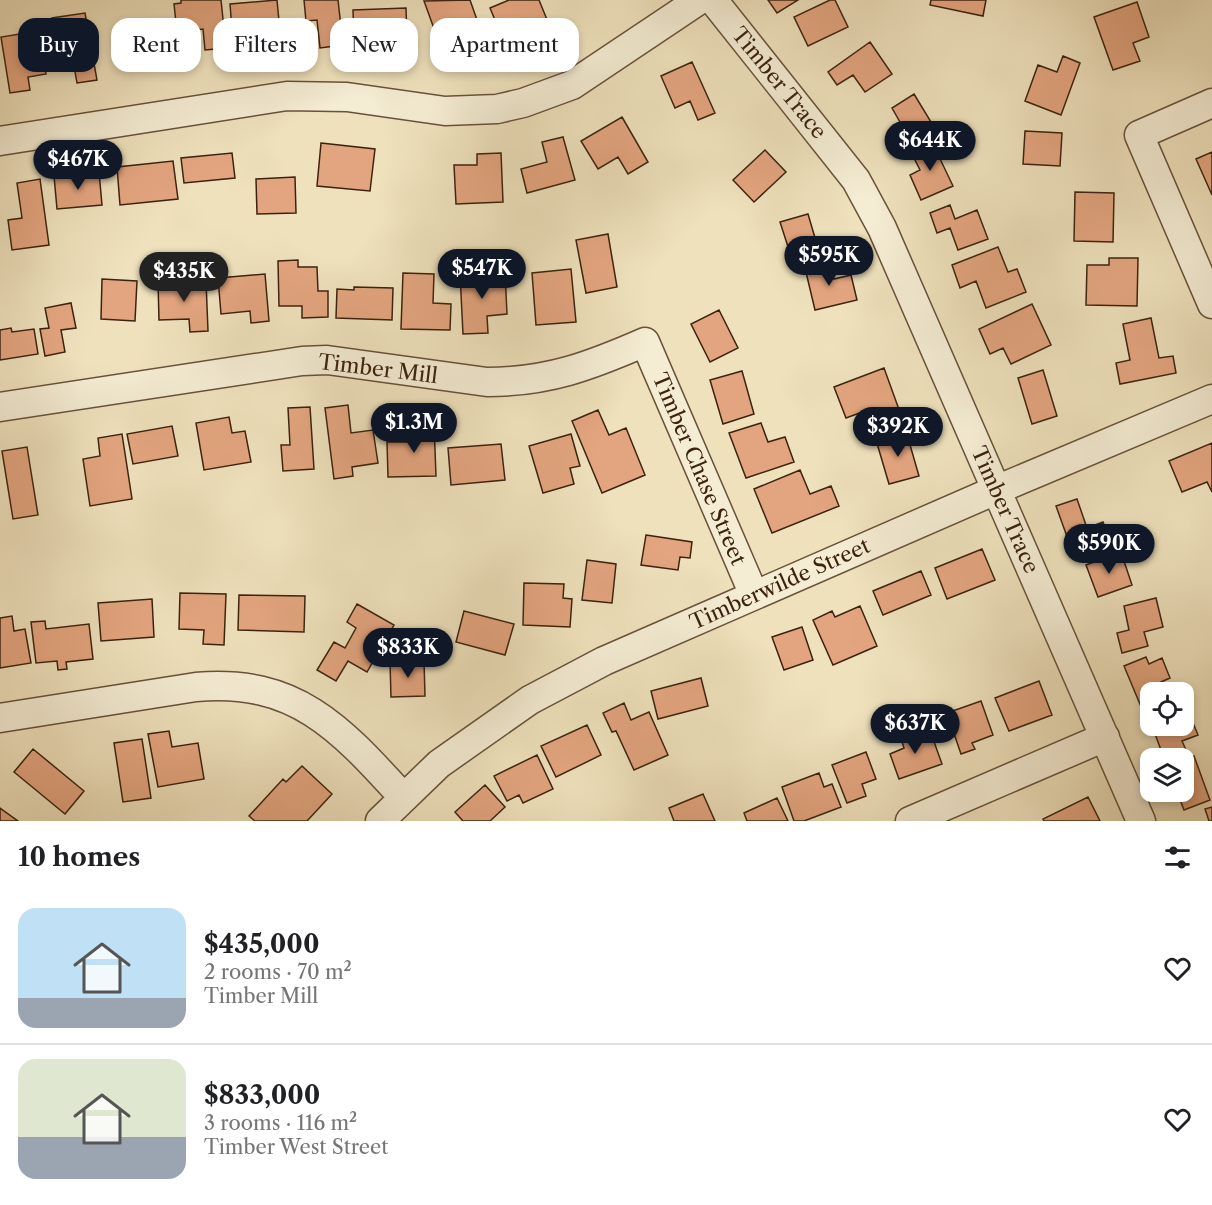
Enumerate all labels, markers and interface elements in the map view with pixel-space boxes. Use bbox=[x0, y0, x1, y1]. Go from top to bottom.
chip: Buy bbox=[18, 18, 99, 72]
chip: Rent bbox=[111, 18, 201, 72]
chip: Filters bbox=[213, 18, 318, 72]
chip: New bbox=[330, 18, 418, 72]
chip: Apartment bbox=[430, 18, 579, 72]
street label: Timber Trace bbox=[727, 22, 832, 144]
pin: $644K bbox=[888, 121, 972, 172]
text: $644K bbox=[899, 128, 961, 152]
pin: $467K bbox=[36, 140, 120, 191]
text: $467K bbox=[47, 147, 109, 171]
pin: $595K bbox=[787, 236, 871, 287]
text: $595K bbox=[798, 243, 860, 267]
pin: $547K bbox=[440, 249, 524, 300]
pin: $435K bbox=[142, 252, 226, 303]
text: $547K bbox=[452, 256, 512, 280]
text: $435K bbox=[153, 259, 215, 283]
street label: Timber Mill bbox=[317, 349, 439, 388]
street label: Timber Chase Street bbox=[648, 369, 751, 569]
pin: $1.3M bbox=[372, 403, 456, 454]
pin: $392K bbox=[856, 407, 940, 458]
text: $1.3M bbox=[385, 410, 443, 434]
text: $392K bbox=[867, 414, 929, 438]
street label: Timber Trace bbox=[966, 442, 1045, 577]
pin: $590K bbox=[1067, 524, 1151, 575]
text: $590K bbox=[1078, 531, 1140, 555]
street label: Timberwilde Street bbox=[686, 532, 874, 634]
pin: $833K bbox=[366, 628, 450, 679]
text: $833K bbox=[377, 635, 439, 659]
map controls bbox=[1140, 682, 1194, 802]
button: locate bbox=[1140, 682, 1194, 736]
pin: $637K bbox=[873, 704, 957, 755]
text: $637K bbox=[885, 711, 945, 735]
button: layers bbox=[1140, 748, 1194, 802]
text: 10 homes bbox=[18, 841, 140, 873]
icon: filters bbox=[1161, 841, 1194, 874]
text: $435,000 bbox=[204, 928, 320, 960]
icon: home bbox=[66, 932, 138, 1004]
icon: heart bbox=[1161, 952, 1194, 985]
text: 2 rooms · 70 m² bbox=[204, 960, 352, 984]
text: Timber Mill bbox=[204, 984, 318, 1008]
text: $833,000 bbox=[204, 1079, 320, 1111]
icon: home bbox=[66, 1083, 138, 1155]
icon: heart bbox=[1161, 1103, 1194, 1136]
text: 3 rooms · 116 m² bbox=[204, 1111, 357, 1135]
text: Timber West Street bbox=[204, 1135, 388, 1159]

